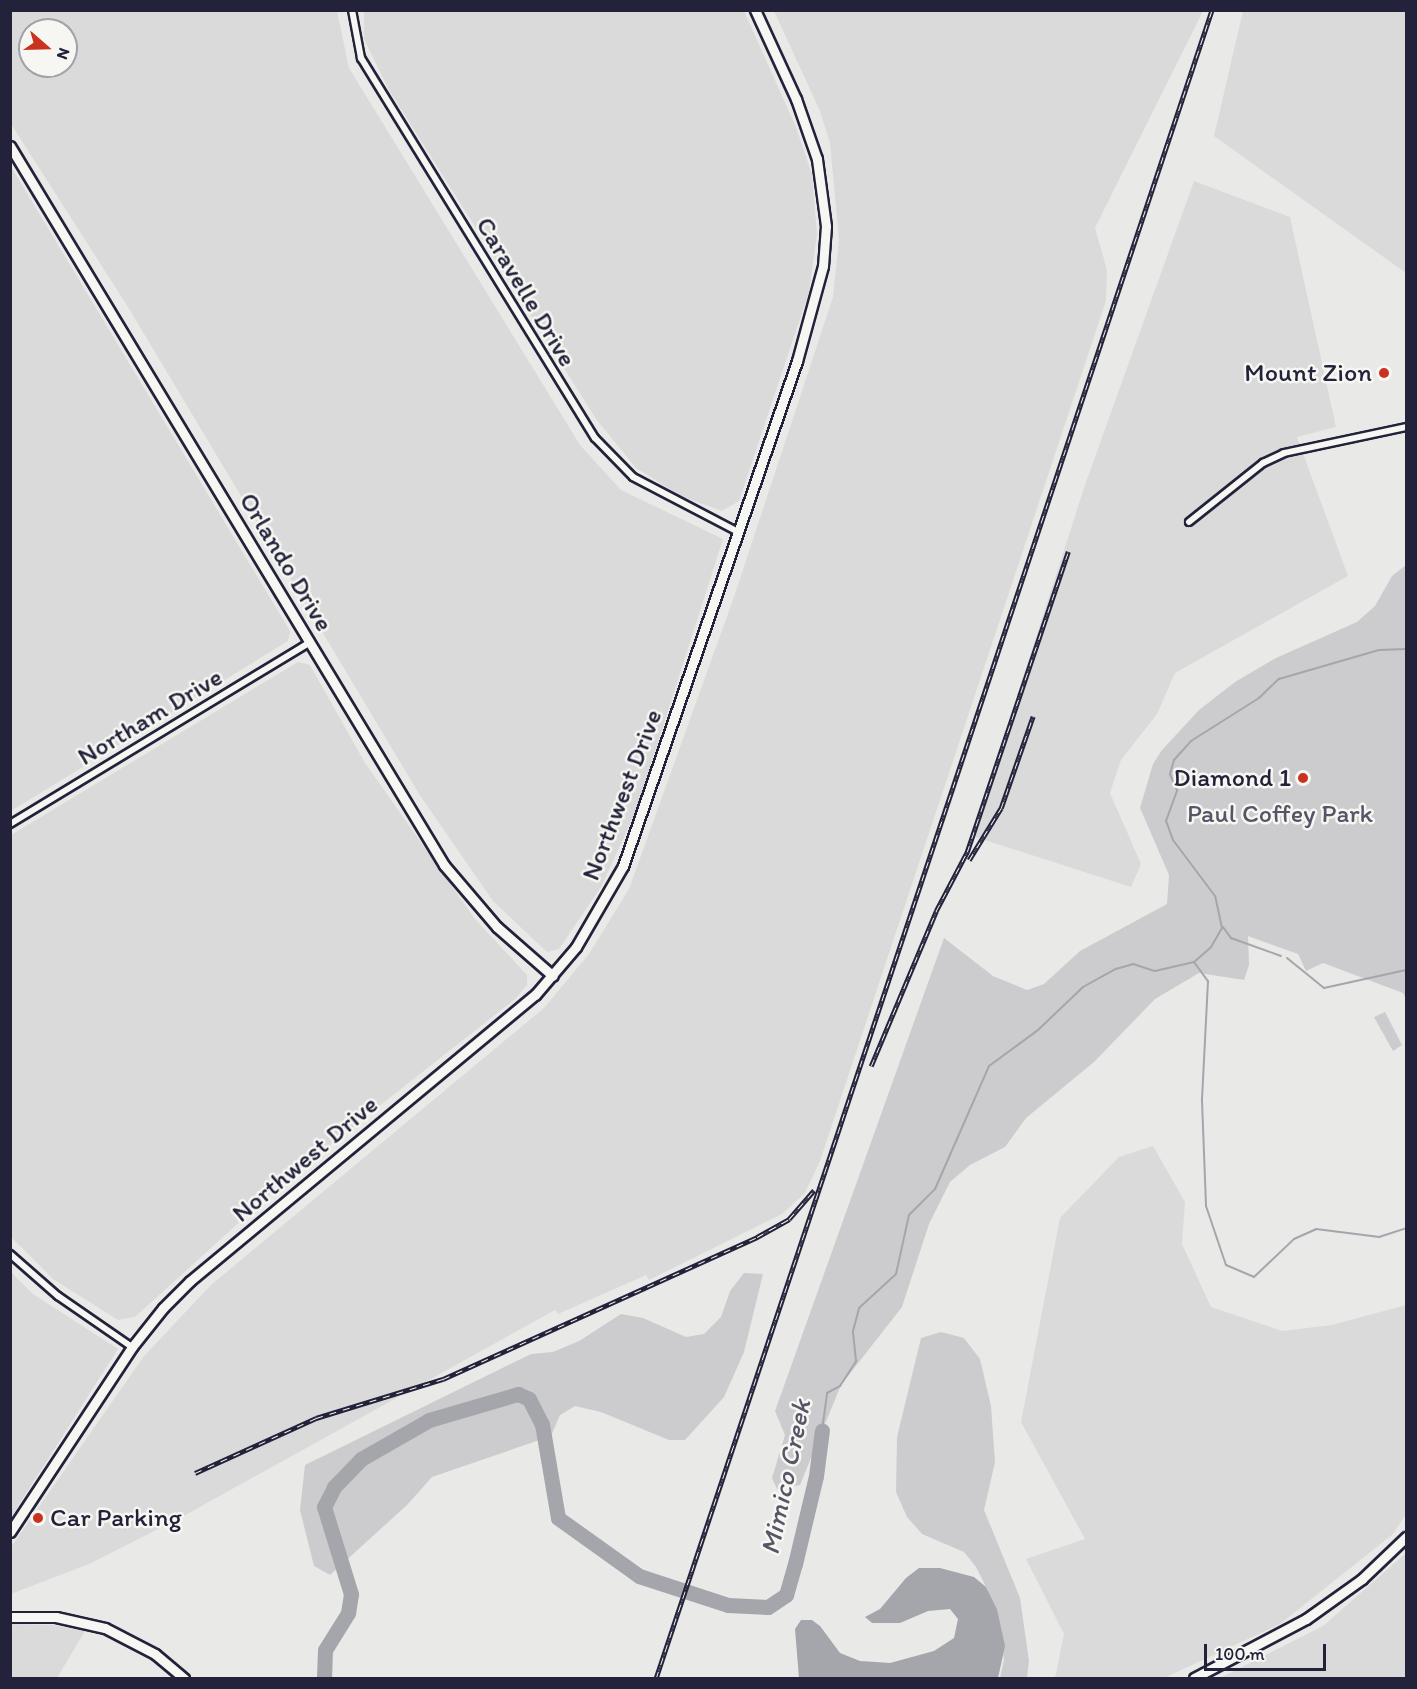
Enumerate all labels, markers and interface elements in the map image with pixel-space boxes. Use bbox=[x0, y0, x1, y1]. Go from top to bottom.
north arrow bbox=[18, 18, 78, 78]
text: N bbox=[53, 45, 74, 62]
street label: Caravelle Drive bbox=[469, 211, 583, 373]
place label: Mount Zion bbox=[1244, 357, 1372, 389]
marker: Mount Zion bbox=[1377, 366, 1391, 380]
street label: Orlando Drive bbox=[232, 487, 340, 637]
street label: Northam Drive bbox=[72, 661, 228, 773]
street label: Northwest Drive bbox=[575, 705, 669, 885]
place label: Diamond 1 bbox=[1173, 762, 1291, 794]
marker: Diamond 1 bbox=[1296, 771, 1310, 785]
park label: Paul Coffey Park bbox=[1187, 798, 1373, 830]
street label: Northwest Drive bbox=[226, 1089, 384, 1229]
water label: Mimico Creek bbox=[753, 1397, 817, 1557]
place label: Car Parking bbox=[50, 1502, 182, 1534]
marker: Car Parking bbox=[31, 1511, 45, 1525]
scale bar bbox=[1207, 1632, 1328, 1670]
text: 100 m bbox=[1215, 1643, 1265, 1665]

